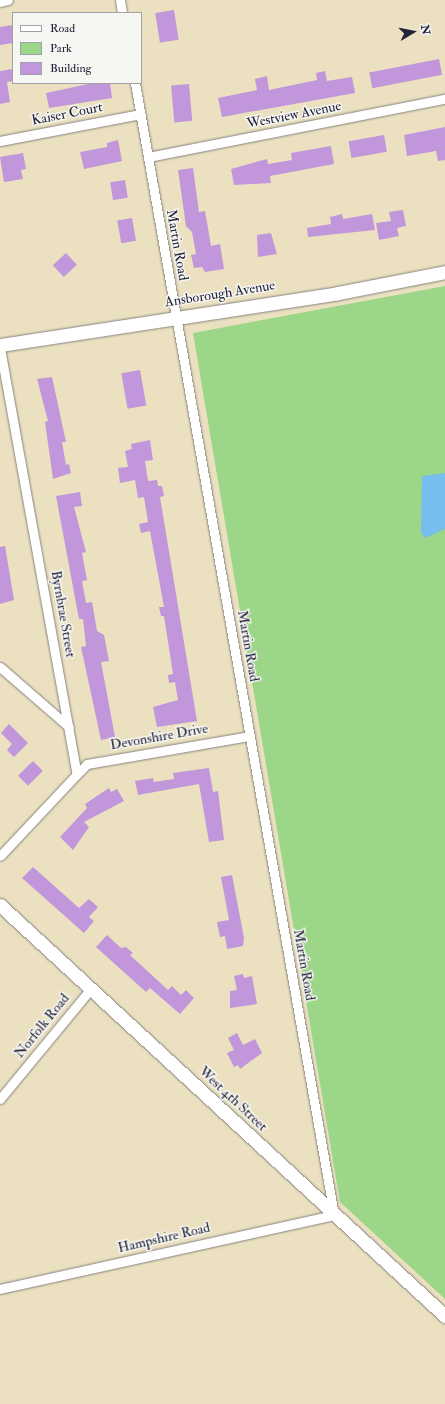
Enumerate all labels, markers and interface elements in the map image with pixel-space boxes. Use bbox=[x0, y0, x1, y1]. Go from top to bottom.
legend bbox=[12, 12, 142, 84]
north arrow bbox=[393, 12, 433, 52]
text: Road bbox=[50, 21, 75, 36]
text: N bbox=[418, 24, 433, 36]
text: Park bbox=[50, 41, 72, 56]
text: Building bbox=[50, 61, 91, 76]
street label: Westview Avenue bbox=[245, 98, 343, 132]
street label: Kaiser Court bbox=[30, 99, 104, 129]
street label: Martin Road bbox=[162, 208, 192, 282]
street label: Ansborough Avenue bbox=[164, 277, 276, 311]
street label: Byrnbrae Street bbox=[47, 569, 79, 659]
street label: Martin Road bbox=[233, 609, 263, 683]
street label: Devonshire Drive bbox=[109, 720, 209, 754]
street label: Martin Road bbox=[289, 928, 319, 1002]
street label: Norfolk Road bbox=[11, 990, 73, 1062]
street label: West 4th Street bbox=[195, 1063, 271, 1135]
street label: Hampshire Road bbox=[116, 1219, 212, 1257]

